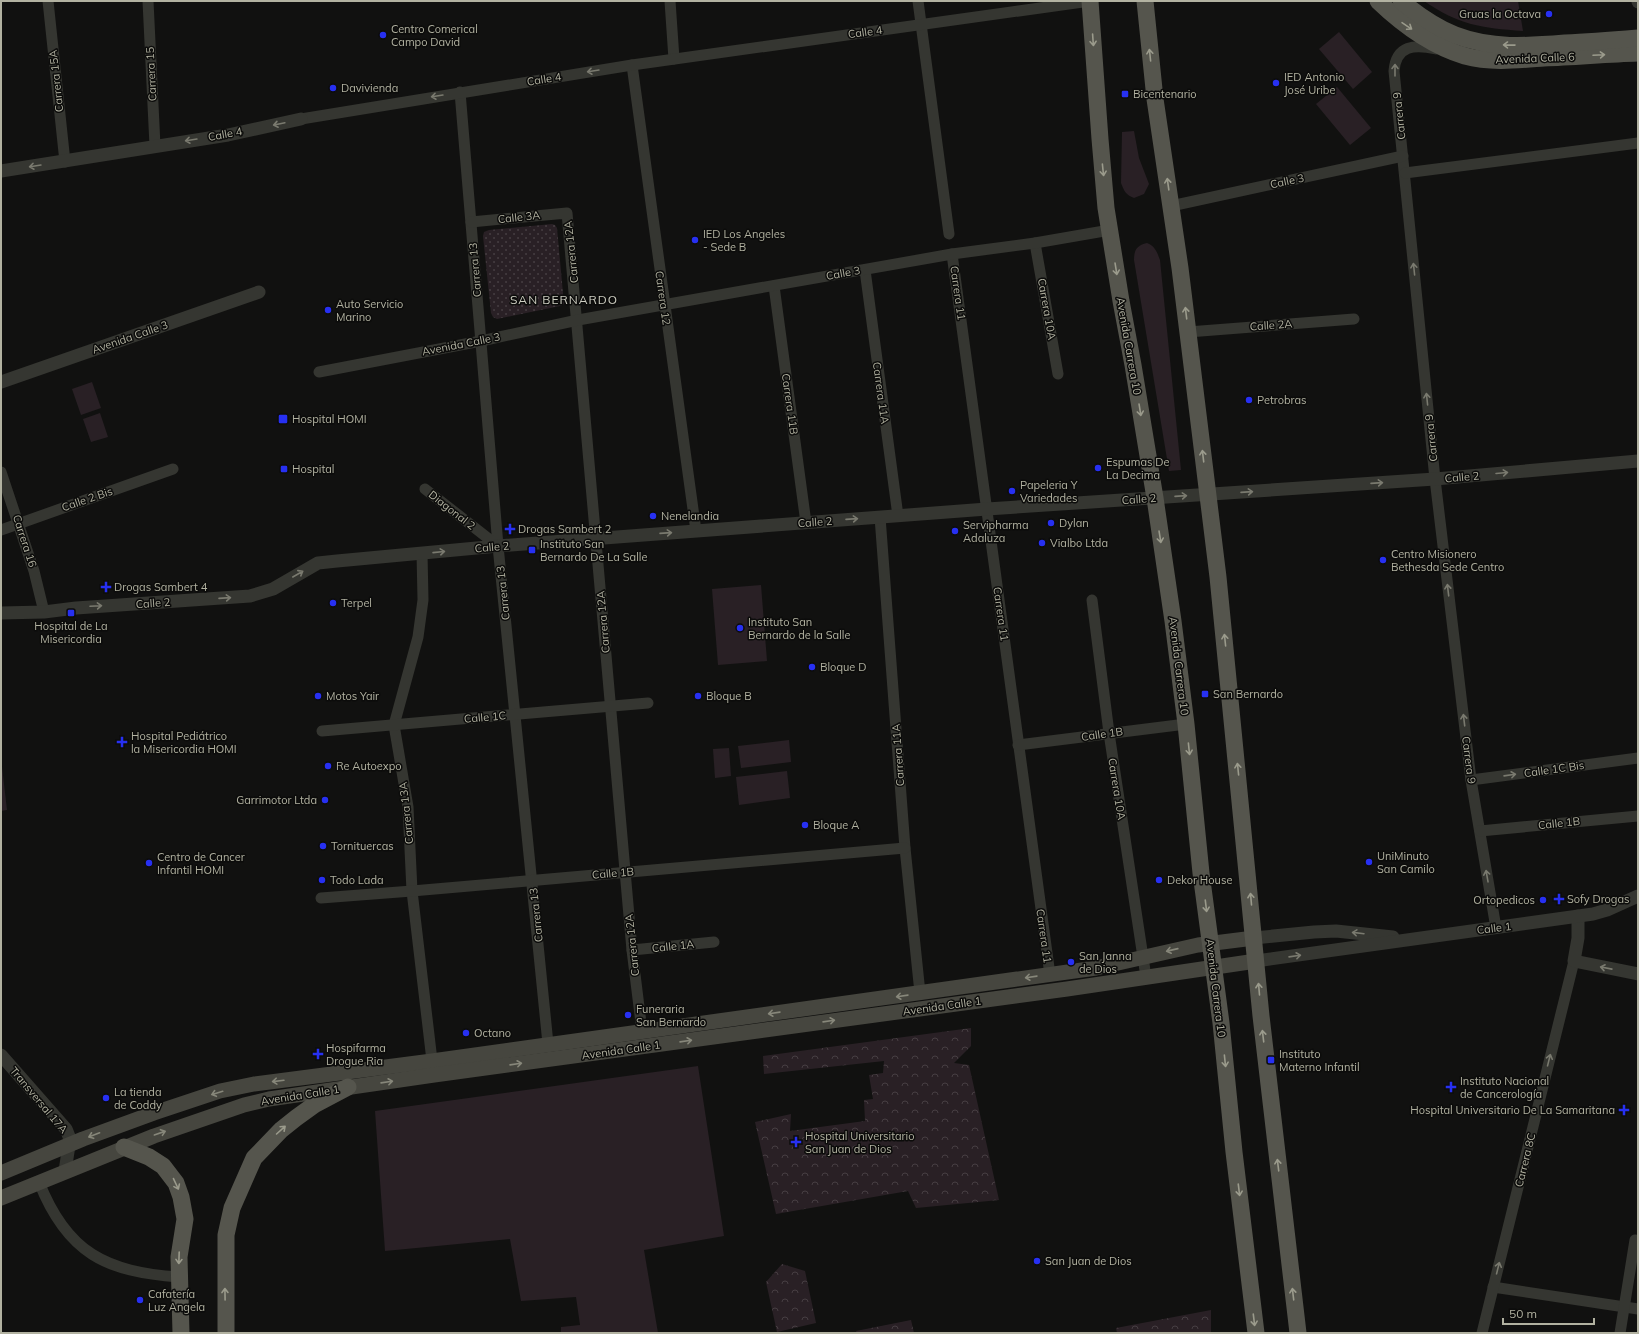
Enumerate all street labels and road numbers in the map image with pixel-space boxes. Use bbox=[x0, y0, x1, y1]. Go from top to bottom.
street label: Calle 4 bbox=[847, 23, 884, 41]
street label: Carrera 15 bbox=[143, 46, 159, 102]
street label: Carrera 15A bbox=[46, 49, 66, 113]
street label: Avenida Calle 6 bbox=[1495, 50, 1575, 66]
street label: Calle 4 bbox=[526, 69, 563, 89]
street label: Carrera 9 bbox=[1390, 91, 1408, 141]
street label: Calle 4 bbox=[207, 124, 244, 144]
street label: Calle 3 bbox=[1269, 171, 1305, 191]
street label: Calle 3A bbox=[497, 208, 541, 226]
street label: Carrera 12A bbox=[561, 220, 581, 284]
street label: Carrera 13 bbox=[466, 242, 484, 298]
street label: Calle 3 bbox=[825, 263, 861, 283]
street label: Carrera 11 bbox=[947, 265, 969, 321]
street label: Carrera 12 bbox=[652, 270, 674, 326]
street label: Carrera 10A bbox=[1035, 277, 1059, 341]
street label: Avenida Carrera 10 bbox=[1113, 296, 1145, 396]
street label: Avenida Calle 3 bbox=[90, 317, 170, 357]
street label: Calle 2A bbox=[1249, 317, 1293, 333]
street label: Avenida Calle 3 bbox=[421, 330, 501, 358]
street label: Carrera 11A bbox=[870, 361, 892, 425]
street label: Carrera 11B bbox=[779, 372, 801, 436]
street label: Carrera 9 bbox=[1422, 413, 1440, 463]
street label: Calle 2 bbox=[1444, 468, 1480, 485]
street label: Calle 2 Bis bbox=[60, 484, 114, 514]
street label: Diagonal 2 bbox=[426, 487, 478, 533]
street label: Calle 2 bbox=[1121, 491, 1157, 507]
street label: Carrera 16 bbox=[10, 513, 40, 569]
street label: Calle 2 bbox=[797, 514, 833, 530]
street label: Calle 2 bbox=[474, 538, 510, 555]
street label: Carrera 13 bbox=[493, 565, 513, 621]
street label: Carrera 11 bbox=[990, 586, 1012, 642]
street label: Carrera 12A bbox=[593, 590, 613, 654]
street label: Calle 2 bbox=[135, 595, 171, 611]
street label: Avenida Carrera 10 bbox=[1166, 616, 1192, 716]
street label: Calle 1C bbox=[463, 708, 507, 726]
street label: Carrera 11A bbox=[889, 723, 907, 787]
street label: Calle 1B bbox=[1080, 724, 1124, 744]
street label: Carrera 9 bbox=[1459, 735, 1479, 785]
street label: Carrera 10A bbox=[1105, 757, 1129, 821]
street label: Calle 1C Bis bbox=[1523, 758, 1585, 780]
street label: Carrera 13A bbox=[396, 781, 416, 845]
street label: Calle 1B bbox=[1537, 814, 1581, 832]
street label: Calle 1B bbox=[591, 864, 635, 882]
street label: Carrera 13 bbox=[526, 887, 546, 943]
street label: Carrera 11 bbox=[1033, 908, 1055, 964]
street label: Carrera 12A bbox=[622, 913, 642, 977]
street label: Calle 1 bbox=[1476, 919, 1512, 937]
street label: Calle 1A bbox=[651, 937, 695, 955]
street label: Avenida Carrera 10 bbox=[1203, 938, 1229, 1038]
street label: Avenida Calle 1 bbox=[902, 994, 982, 1018]
street label: Avenida Calle 1 bbox=[581, 1038, 661, 1062]
street label: Transversal 17A bbox=[7, 1064, 71, 1136]
street label: Avenida Calle 1 bbox=[260, 1082, 340, 1108]
street label: Carrera 8C bbox=[1512, 1131, 1538, 1189]

